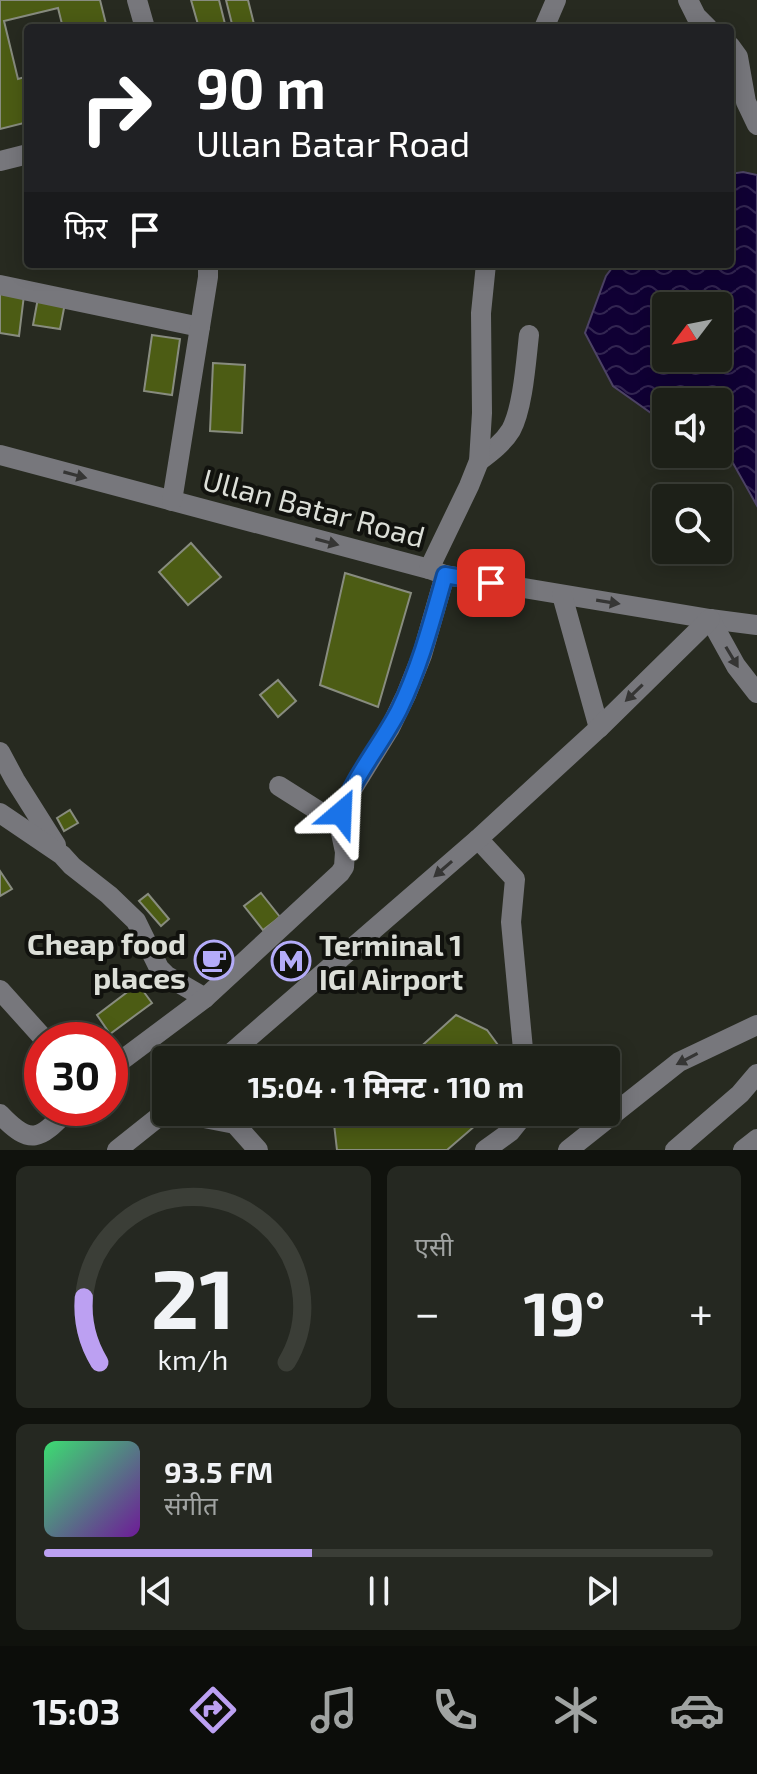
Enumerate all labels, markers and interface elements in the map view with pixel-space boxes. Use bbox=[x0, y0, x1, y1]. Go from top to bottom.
text: 90 m bbox=[196, 53, 326, 120]
icon: right bbox=[64, 56, 168, 160]
text: Ullan Batar Road bbox=[196, 121, 470, 164]
icon: arrive bbox=[123, 208, 167, 252]
text: फिर bbox=[64, 209, 107, 245]
north arrow bbox=[652, 292, 732, 372]
map controls bbox=[652, 292, 732, 564]
button: sound bbox=[652, 388, 732, 468]
street label: Ullan Batar Road bbox=[199, 460, 429, 554]
one-way arrow bbox=[63, 469, 88, 481]
button: search bbox=[652, 484, 732, 564]
one-way arrow bbox=[314, 536, 339, 548]
pin bbox=[457, 549, 525, 617]
icon: arrive bbox=[469, 561, 513, 605]
one-way arrow bbox=[596, 597, 621, 609]
one-way arrow bbox=[724, 646, 738, 668]
one-way arrow bbox=[625, 683, 644, 702]
position arrow bbox=[299, 771, 383, 855]
one-way arrow bbox=[433, 860, 453, 877]
place label: Cheap food places bbox=[27, 925, 186, 995]
place label: Terminal 1 IGI Airport bbox=[319, 926, 463, 996]
cafe icon: Cheap food places bbox=[193, 939, 235, 981]
metro station icon: Terminal 1 IGI Airport bbox=[270, 940, 312, 982]
speed limit sign: 30 bbox=[24, 1022, 128, 1126]
one-way arrow bbox=[675, 1052, 698, 1065]
text: 15:04 · 1 मिनट · 110 m bbox=[248, 1068, 524, 1104]
text: एसी bbox=[415, 1230, 453, 1261]
text: 21 bbox=[151, 1246, 235, 1346]
text: 19° bbox=[524, 1276, 605, 1348]
text: − bbox=[415, 1285, 440, 1338]
text: + bbox=[689, 1285, 713, 1338]
text: km/h bbox=[158, 1341, 229, 1376]
text: 93.5 FM bbox=[164, 1453, 273, 1489]
text: संगीत bbox=[164, 1489, 218, 1520]
icon: previous bbox=[134, 1569, 178, 1613]
icon: pause bbox=[357, 1569, 401, 1613]
icon: next bbox=[580, 1569, 624, 1613]
icon: directions bbox=[185, 1682, 241, 1738]
icon: music bbox=[306, 1682, 362, 1738]
icon: phone bbox=[427, 1682, 483, 1738]
icon: climate bbox=[548, 1682, 604, 1738]
icon: car bbox=[669, 1682, 725, 1738]
text: 15:03 bbox=[32, 1689, 120, 1732]

